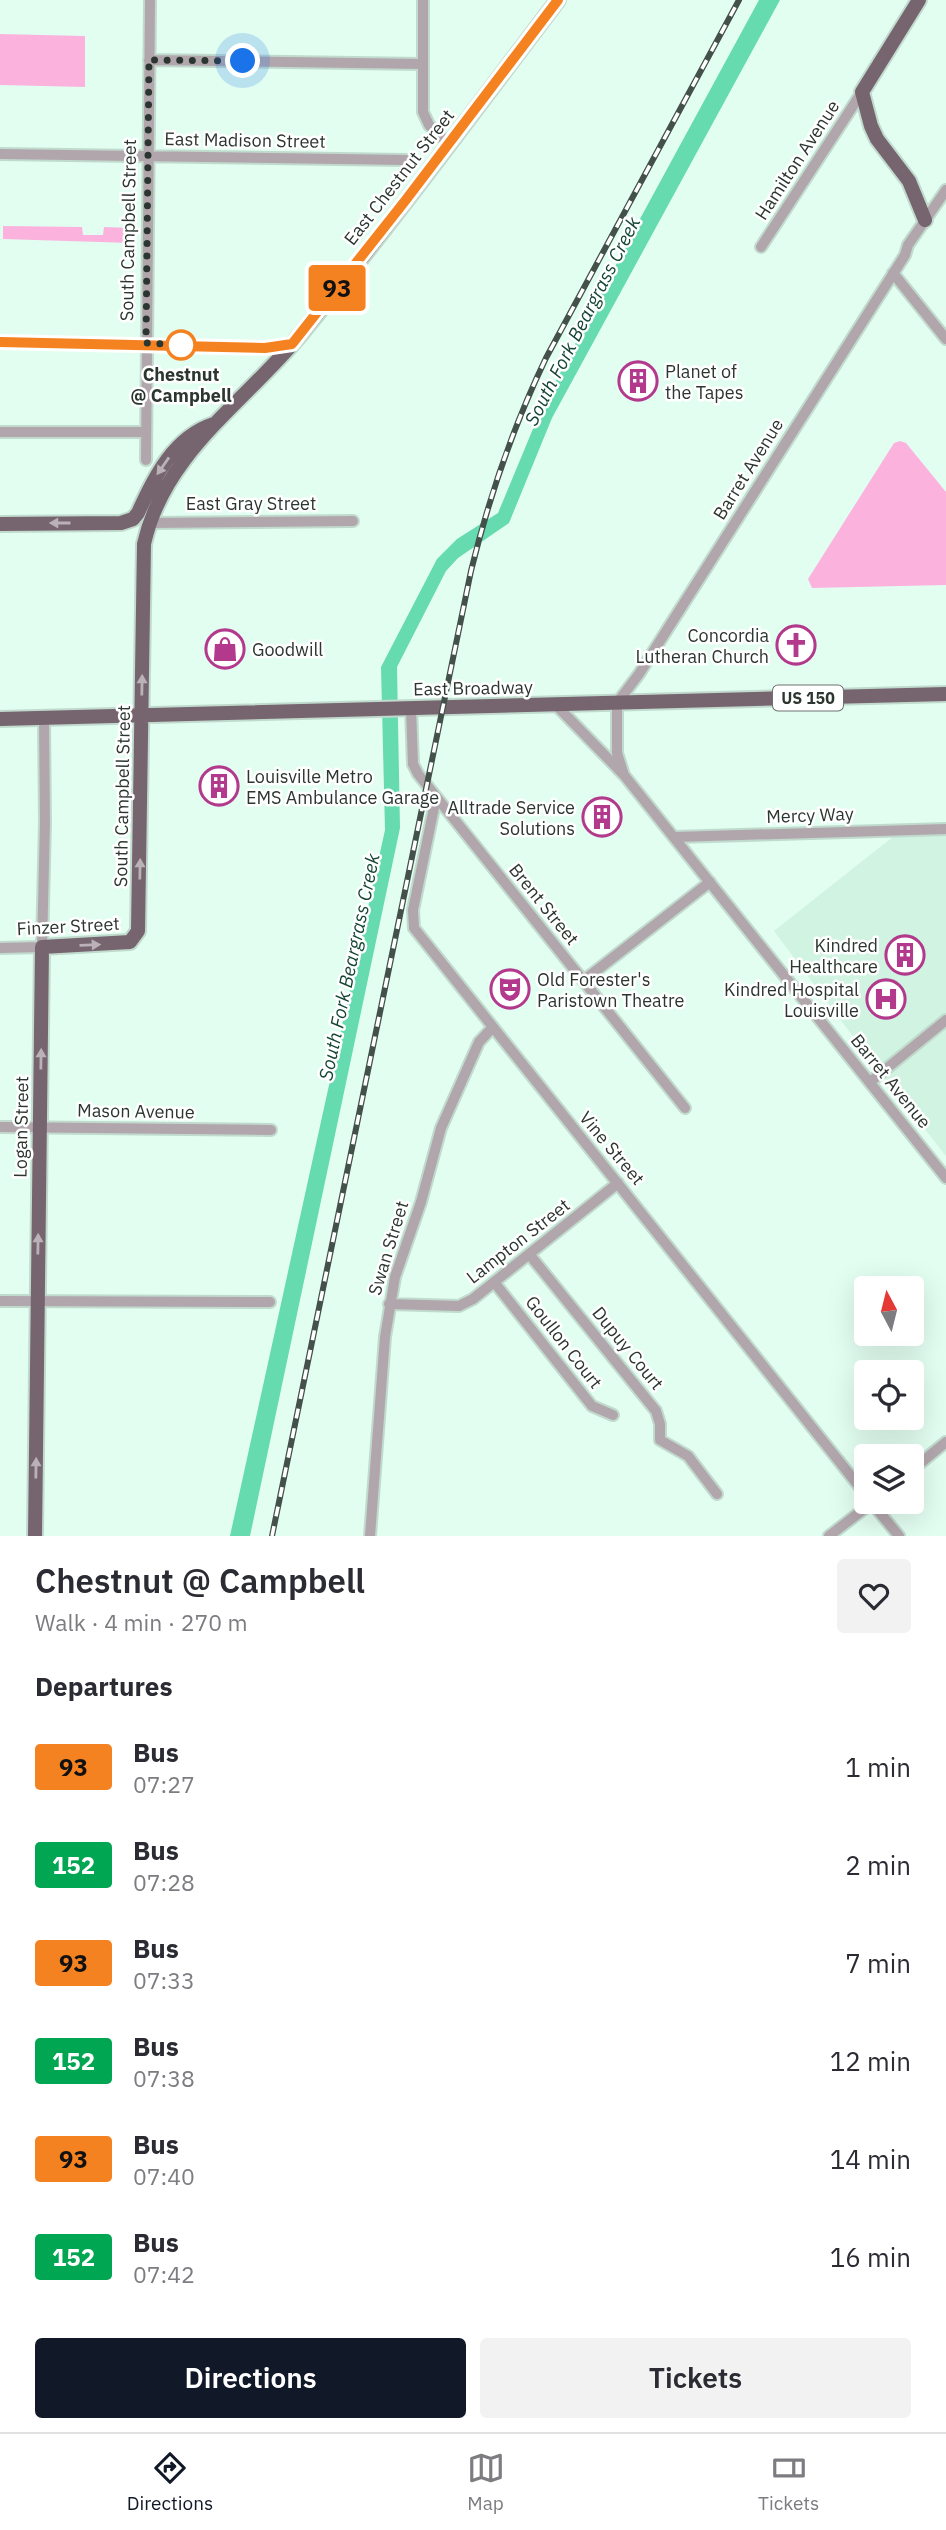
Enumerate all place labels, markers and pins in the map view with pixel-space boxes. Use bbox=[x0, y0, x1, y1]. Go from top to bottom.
marker: Chestnut @ Campbell bbox=[166, 330, 196, 360]
building icon: Planet of the Tapes bbox=[617, 360, 659, 402]
place label: Planet of the Tapes bbox=[665, 360, 743, 404]
place label: Chestnut @ Campbell bbox=[130, 363, 232, 407]
place label: Concordia Lutheran Church bbox=[635, 624, 769, 668]
church icon: Concordia Lutheran Church bbox=[775, 624, 817, 666]
shop icon: Goodwill bbox=[204, 628, 246, 670]
place label: Goodwill bbox=[252, 638, 323, 661]
building icon: Louisville Metro EMS Ambulance Garage bbox=[198, 765, 240, 807]
place label: Louisville Metro EMS Ambulance Garage bbox=[246, 765, 439, 809]
place label: Alltrade Service Solutions bbox=[448, 796, 575, 840]
building icon: Alltrade Service Solutions bbox=[581, 796, 623, 838]
place label: Kindred Healthcare bbox=[789, 934, 878, 978]
building icon: Kindred Healthcare bbox=[884, 934, 926, 976]
theatre icon: Old Forester's Paristown Theatre bbox=[489, 968, 531, 1010]
place label: Old Forester's Paristown Theatre bbox=[537, 968, 684, 1012]
place label: Kindred Hospital Louisville bbox=[724, 978, 859, 1022]
hospital icon: Kindred Hospital Louisville bbox=[865, 978, 907, 1020]

